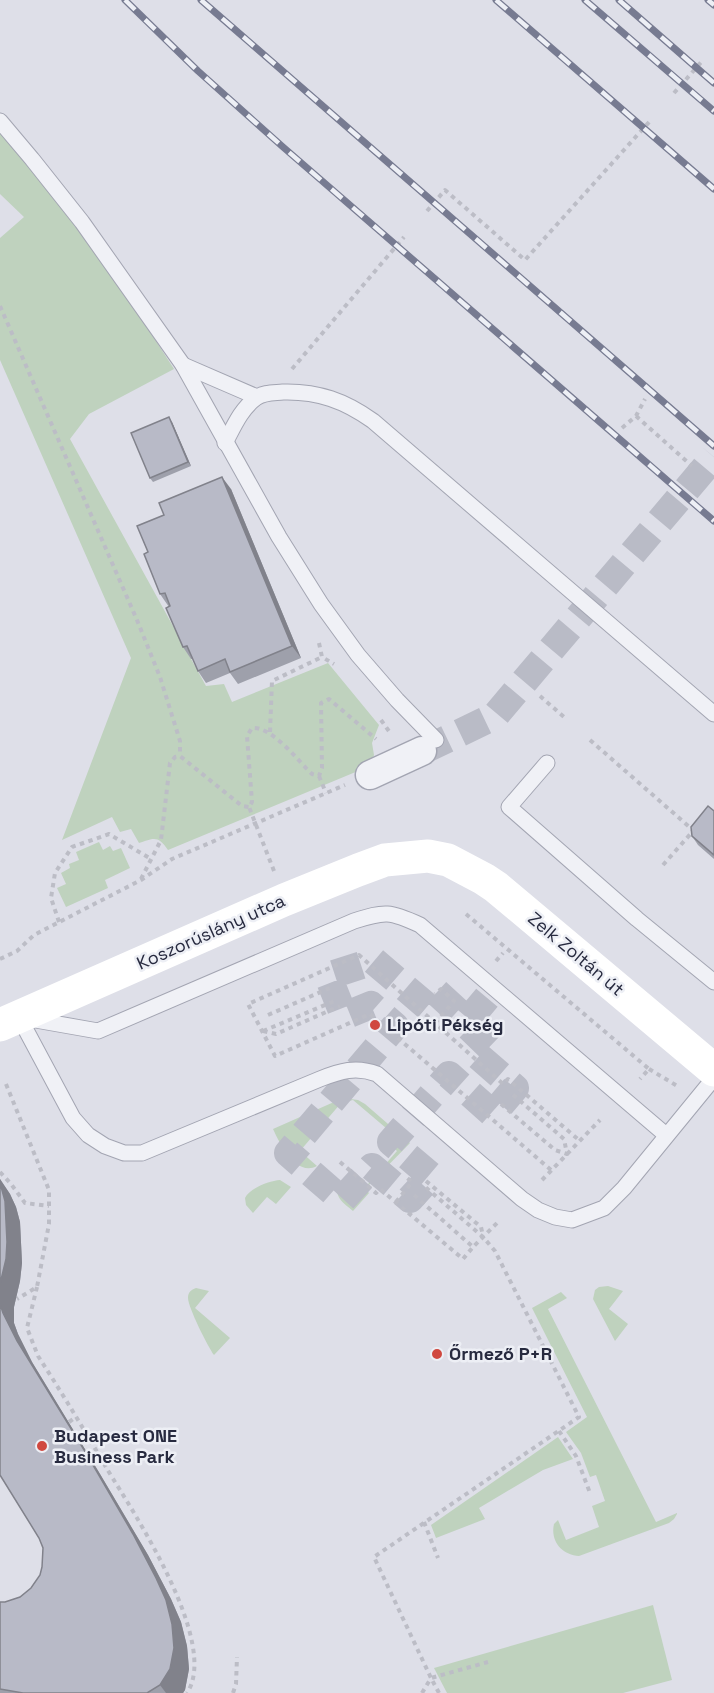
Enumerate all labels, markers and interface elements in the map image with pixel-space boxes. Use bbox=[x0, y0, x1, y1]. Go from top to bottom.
street label: Koszorúslány utca bbox=[133, 888, 289, 975]
street label: Zelk Zoltán út bbox=[523, 907, 629, 1001]
place label: Lipóti Pékség bbox=[387, 1013, 504, 1036]
marker: Lipóti Pékség bbox=[368, 1018, 382, 1032]
place label: Őrmező P+R bbox=[449, 1342, 552, 1365]
marker: Őrmező P+R bbox=[430, 1347, 444, 1361]
place label: Budapest ONE Business Park bbox=[54, 1424, 177, 1468]
marker: Budapest ONE Business Park bbox=[35, 1439, 49, 1453]

